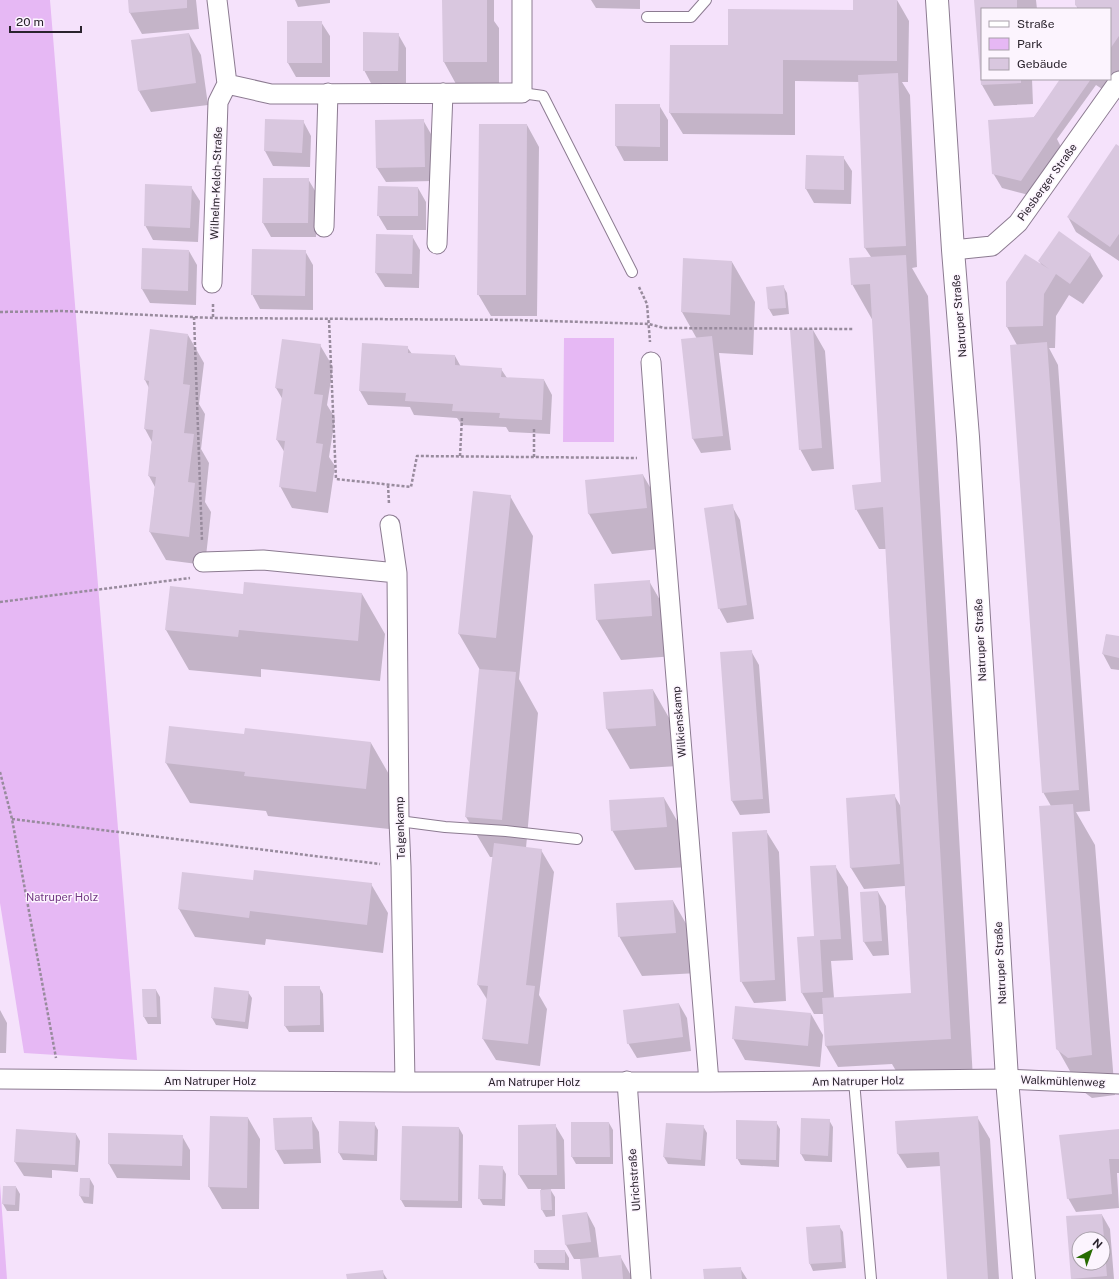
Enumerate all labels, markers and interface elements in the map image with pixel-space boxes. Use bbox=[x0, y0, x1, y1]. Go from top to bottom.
scale bar bbox=[10, 8, 81, 34]
legend bbox=[981, 8, 1111, 80]
text: 20 m bbox=[16, 15, 44, 29]
text: Straße bbox=[1017, 17, 1055, 31]
text: Park bbox=[1017, 37, 1043, 51]
text: Gebäude bbox=[1017, 57, 1067, 71]
street label: Wilhelm-Kelch-Straße bbox=[208, 126, 224, 240]
street label: Piesberger Straße bbox=[1015, 141, 1079, 223]
street label: Natruper Straße bbox=[949, 274, 969, 358]
street label: Natruper Straße bbox=[972, 598, 988, 682]
street label: Wilkienskamp bbox=[670, 685, 688, 758]
street label: Telgenkamp bbox=[393, 796, 407, 860]
park label: Natruper Holz bbox=[26, 891, 98, 903]
street label: Natruper Straße bbox=[992, 921, 1008, 1005]
street label: Am Natruper Holz bbox=[812, 1074, 904, 1088]
street label: Walkmühlenweg bbox=[1020, 1074, 1106, 1088]
street label: Am Natruper Holz bbox=[164, 1075, 256, 1087]
street label: Am Natruper Holz bbox=[488, 1076, 580, 1088]
street label: Ulrichstraße bbox=[626, 1148, 642, 1212]
north arrow bbox=[1071, 1231, 1111, 1271]
text: N bbox=[1090, 1236, 1105, 1251]

